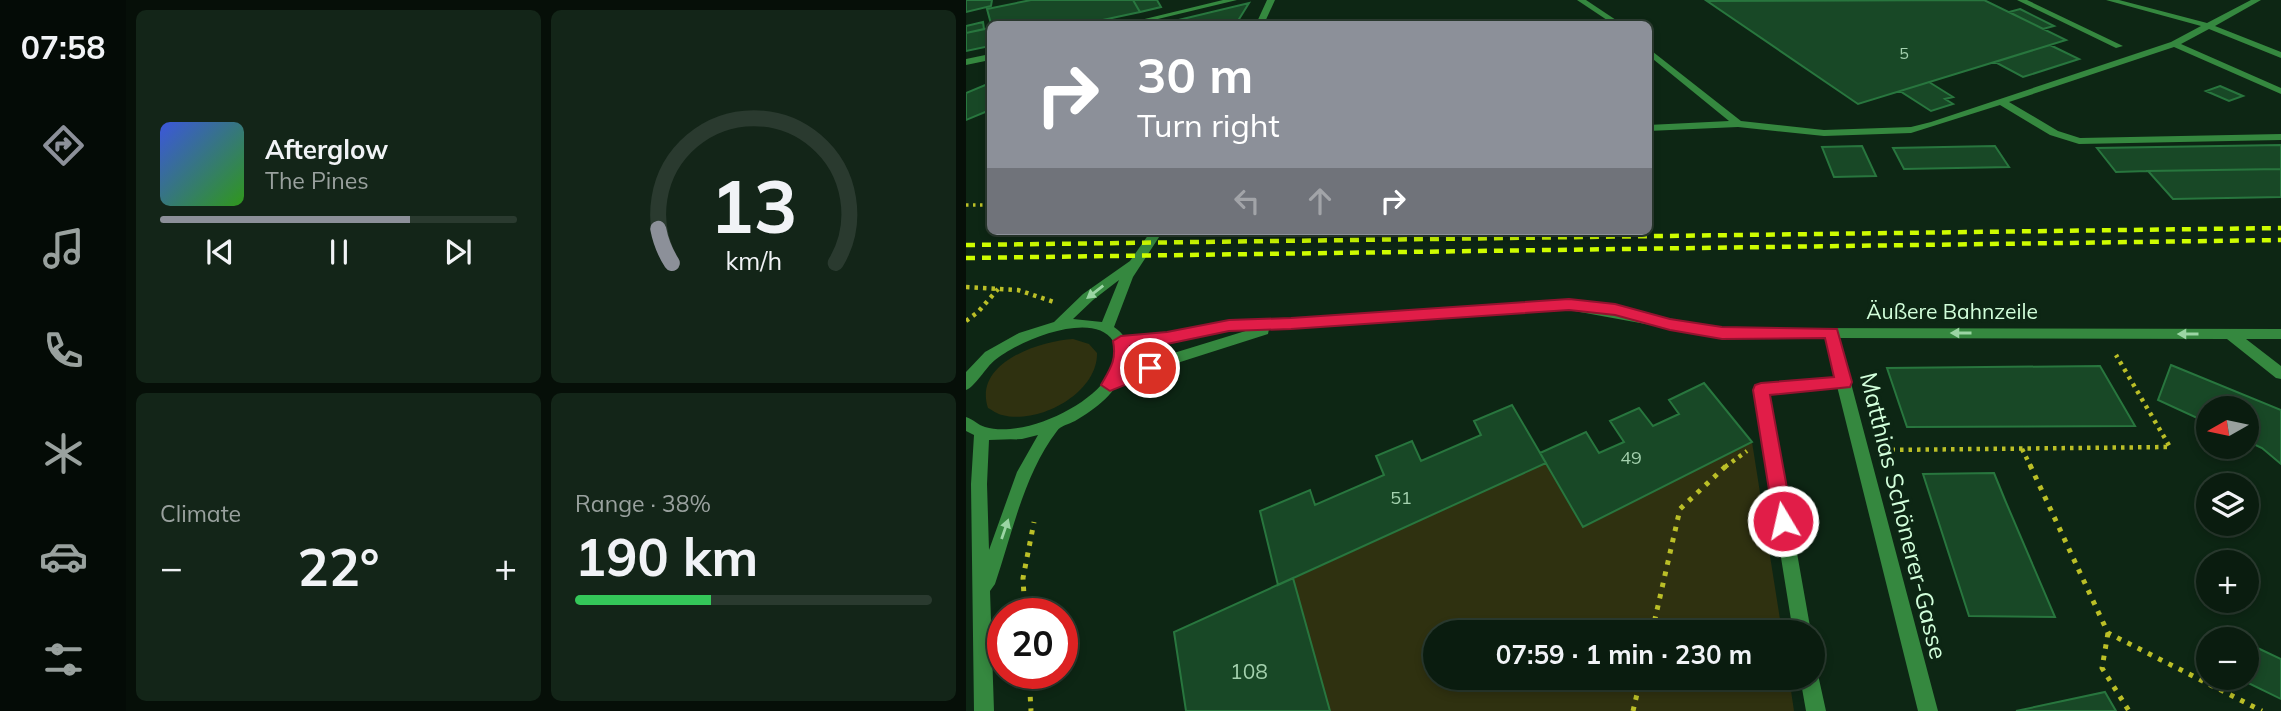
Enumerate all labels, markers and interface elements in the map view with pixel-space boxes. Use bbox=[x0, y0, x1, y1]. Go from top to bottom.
text: 07:58 bbox=[21, 27, 105, 67]
house number: 5 bbox=[1899, 43, 1909, 63]
text: 30 m bbox=[1137, 44, 1253, 105]
icon: right bbox=[1022, 49, 1113, 140]
text: Turn right bbox=[1137, 105, 1280, 145]
icon: directions bbox=[39, 121, 88, 170]
text: Afterglow bbox=[265, 133, 388, 166]
text: 13 bbox=[710, 160, 797, 251]
text: The Pines bbox=[265, 166, 369, 195]
icon: left bbox=[1228, 182, 1266, 220]
icon: ahead bbox=[1301, 182, 1339, 220]
icon: right bbox=[1374, 182, 1412, 220]
icon: music bbox=[39, 224, 88, 273]
icon: previous bbox=[201, 233, 239, 271]
icon: pause bbox=[320, 233, 358, 271]
icon: next bbox=[439, 233, 477, 271]
text: km/h bbox=[725, 245, 782, 276]
one-way arrow bbox=[1086, 285, 1104, 300]
street label: Äußere Bahnzeile bbox=[1866, 298, 2038, 324]
icon: phone bbox=[39, 326, 88, 375]
one-way arrow bbox=[1950, 327, 1972, 339]
one-way arrow bbox=[2177, 328, 2199, 340]
pin bbox=[1120, 338, 1180, 398]
icon: arrive bbox=[1131, 349, 1169, 387]
street label: Matthias Schönerer-Gasse bbox=[1854, 369, 1954, 662]
north arrow bbox=[2196, 396, 2259, 458]
map controls bbox=[2196, 396, 2259, 690]
icon: climate bbox=[39, 429, 88, 478]
house number: 49 bbox=[1620, 446, 1642, 469]
button: layers bbox=[2196, 473, 2259, 536]
position arrow bbox=[1746, 484, 1820, 558]
house number: 51 bbox=[1390, 486, 1412, 509]
text: Range · 38% bbox=[575, 489, 711, 518]
text: Climate bbox=[160, 499, 241, 528]
one-way arrow bbox=[1000, 518, 1011, 539]
text: 190 km bbox=[575, 524, 758, 589]
icon: car bbox=[39, 532, 88, 581]
text: 22° bbox=[297, 534, 380, 599]
text: − bbox=[160, 543, 183, 591]
text: + bbox=[494, 543, 517, 591]
button: + bbox=[2196, 550, 2259, 613]
speed limit sign: 20 bbox=[987, 598, 1078, 689]
button: − bbox=[2196, 627, 2259, 690]
icon: filters bbox=[39, 635, 88, 684]
text: 07:59 · 1 min · 230 m bbox=[1496, 638, 1752, 671]
house number: 108 bbox=[1230, 658, 1268, 684]

